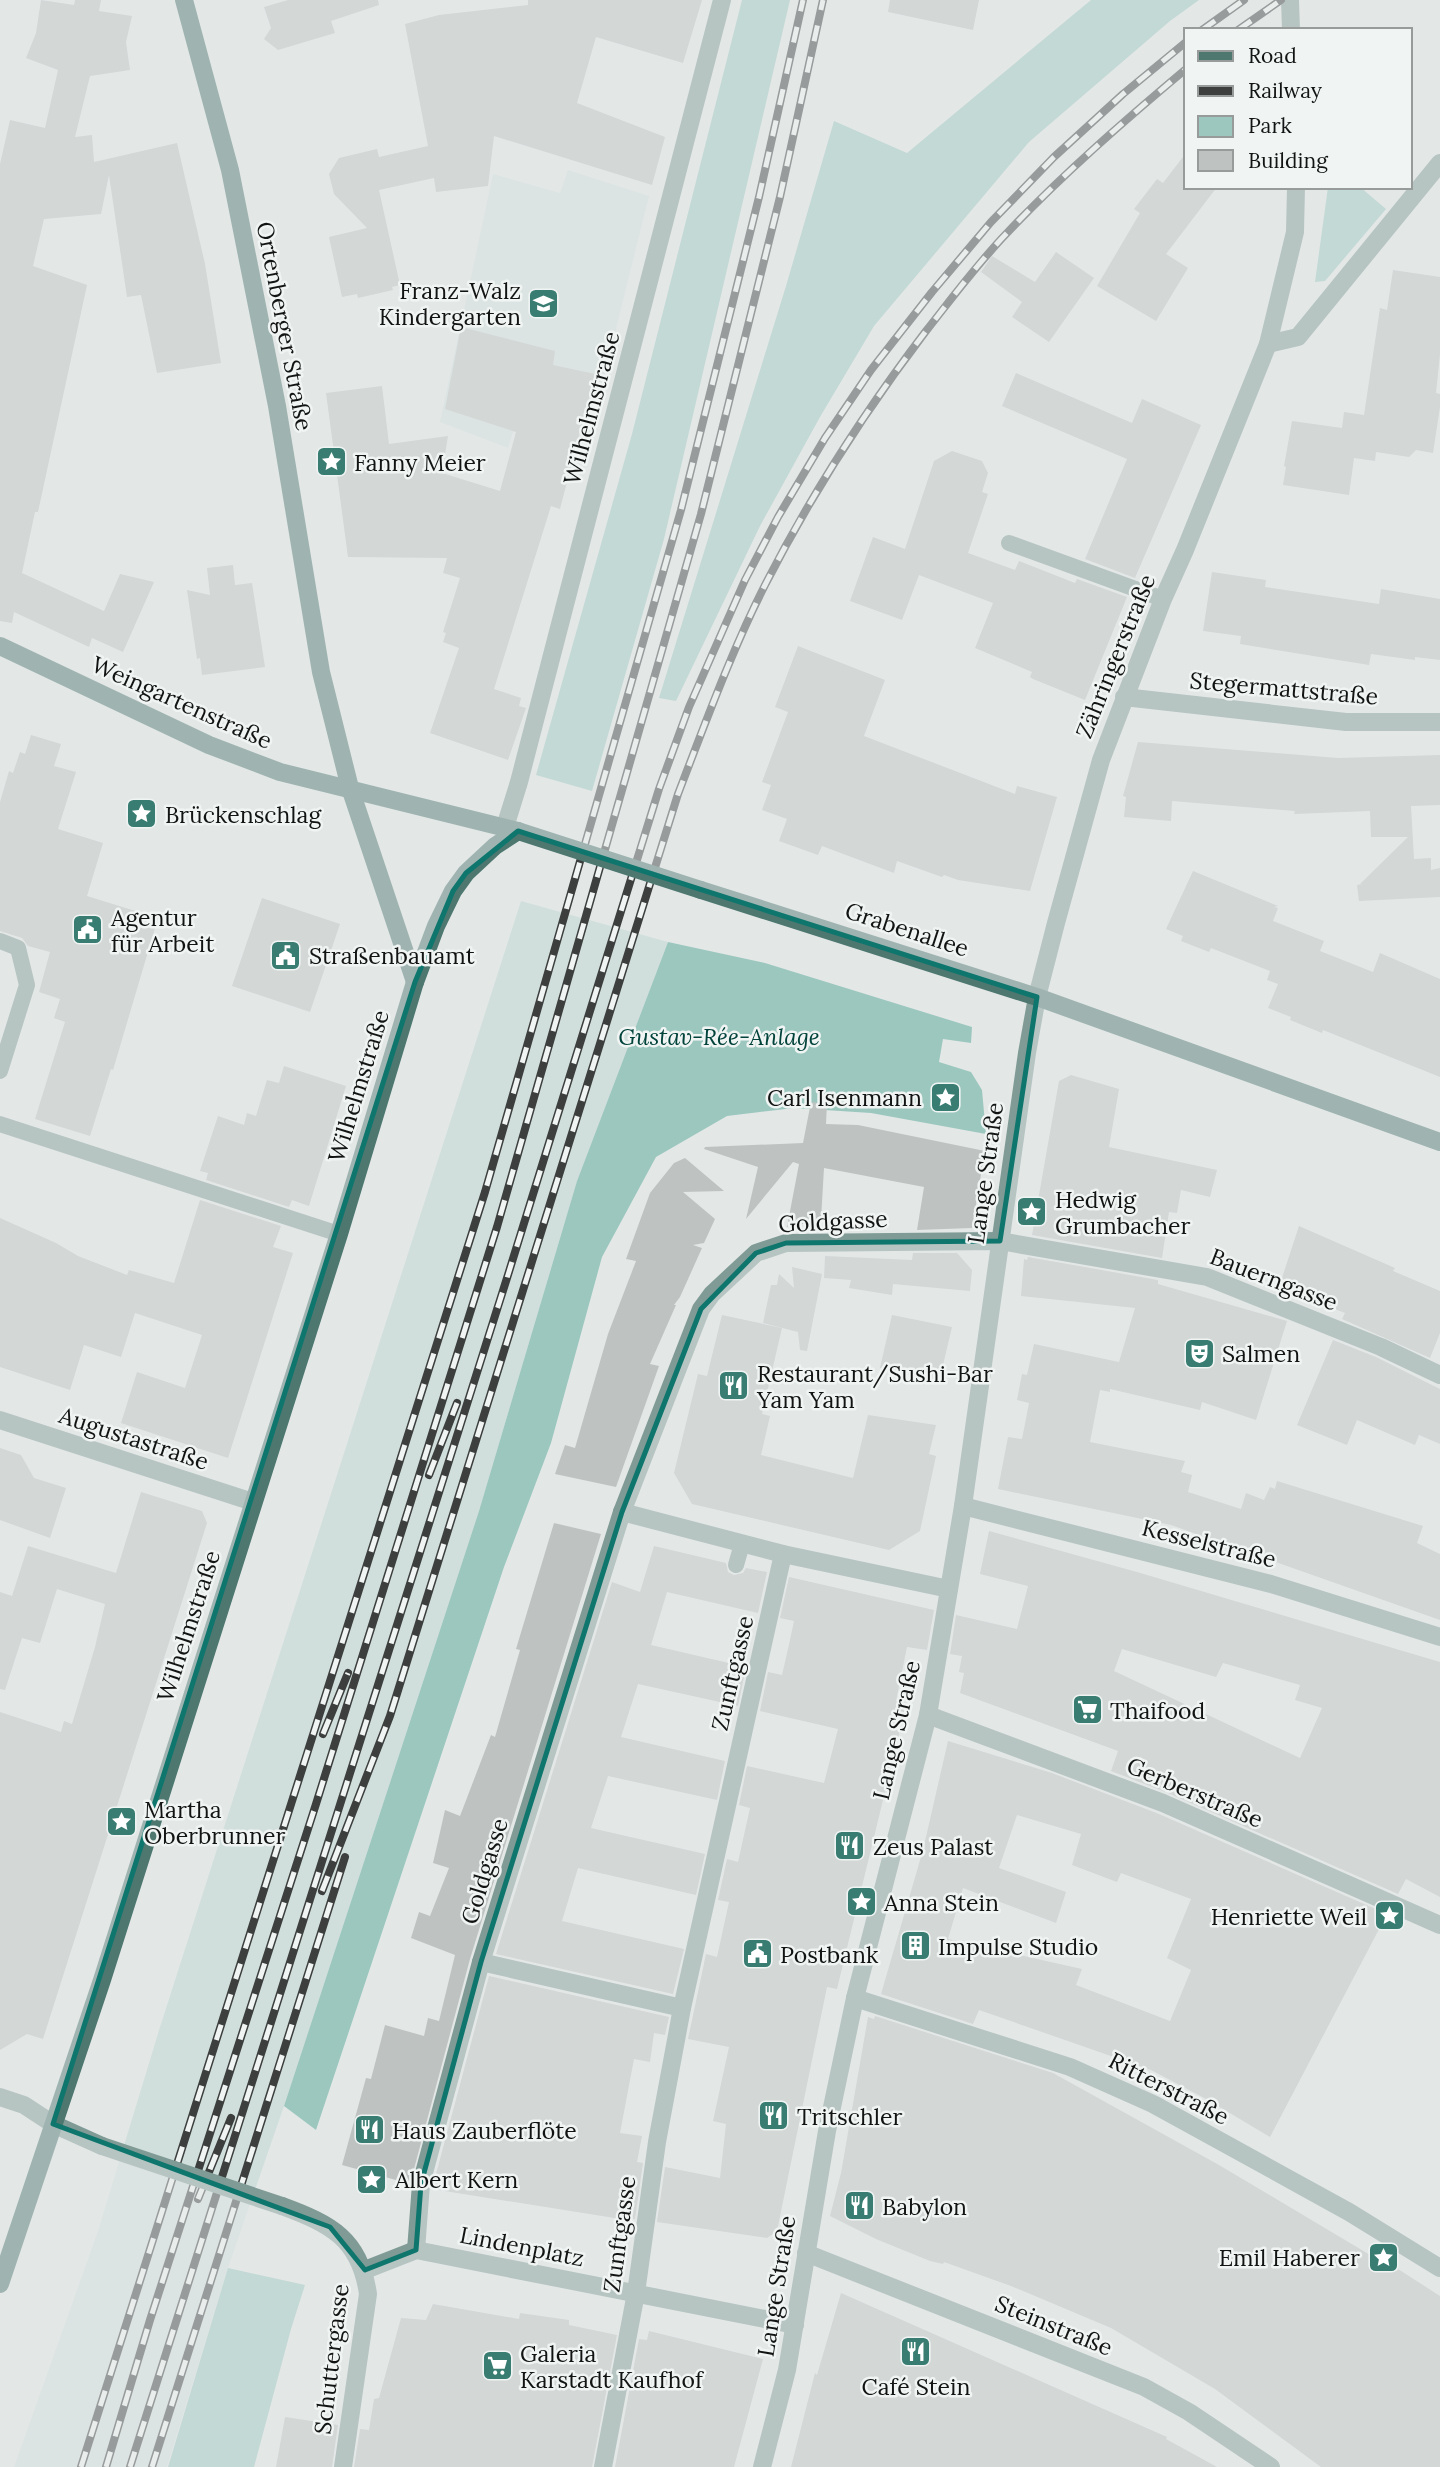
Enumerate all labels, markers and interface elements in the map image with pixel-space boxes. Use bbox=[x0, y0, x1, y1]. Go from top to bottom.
legend bbox=[1184, 28, 1412, 189]
text: Road bbox=[1248, 42, 1297, 69]
text: Railway bbox=[1248, 77, 1322, 104]
text: Park bbox=[1248, 112, 1292, 139]
text: Building bbox=[1248, 147, 1328, 174]
street label: Ortenberger Straße bbox=[251, 219, 319, 433]
place label: Franz-Walz Kindergarten bbox=[379, 276, 521, 331]
school or university icon: Franz-Walz Kindergarten bbox=[527, 286, 561, 320]
street label: Wilhelmstraße bbox=[557, 328, 625, 488]
place icon: Fanny Meier bbox=[314, 445, 348, 479]
place label: Fanny Meier bbox=[354, 448, 486, 477]
street label: Zähringerstraße bbox=[1069, 570, 1161, 742]
street label: Weingartenstraße bbox=[87, 649, 277, 755]
street label: Stegermattstraße bbox=[1189, 665, 1379, 711]
place icon: Brückenschlag bbox=[125, 797, 159, 831]
place label: Brückenschlag bbox=[165, 800, 322, 829]
street label: Grabenallee bbox=[842, 895, 972, 963]
place label: Agentur für Arbeit bbox=[110, 903, 214, 958]
public building icon: Agentur für Arbeit bbox=[71, 913, 105, 947]
public building icon: Straßenbauamt bbox=[269, 938, 303, 972]
place label: Straßenbauamt bbox=[309, 941, 475, 970]
street label: Wilhelmstraße bbox=[321, 1006, 395, 1166]
park label: Gustav-Rée-Anlage bbox=[618, 1022, 820, 1051]
place icon: Carl Isenmann bbox=[928, 1080, 962, 1114]
place label: Carl Isenmann bbox=[767, 1083, 922, 1112]
street label: Lange Straße bbox=[961, 1100, 1009, 1246]
place label: Hedwig Grumbacher bbox=[1055, 1185, 1190, 1240]
place icon: Hedwig Grumbacher bbox=[1015, 1195, 1049, 1229]
street label: Goldgasse bbox=[778, 1204, 888, 1238]
street label: Bauerngasse bbox=[1206, 1241, 1342, 1317]
theatre icon: Salmen bbox=[1182, 1336, 1216, 1370]
place label: Salmen bbox=[1222, 1339, 1300, 1368]
place label: Restaurant/Sushi-Bar Yam Yam bbox=[756, 1359, 993, 1414]
restaurant icon: Restaurant/Sushi-Bar Yam Yam bbox=[717, 1369, 751, 1403]
street label: Augustastraße bbox=[55, 1400, 212, 1476]
street label: Kesselstraße bbox=[1139, 1512, 1279, 1574]
street label: Wilhelmstraße bbox=[150, 1547, 226, 1705]
street label: Zunftgasse bbox=[705, 1613, 759, 1733]
street label: Lange Straße bbox=[866, 1657, 926, 1803]
supermarket icon: Thaifood bbox=[1070, 1693, 1104, 1727]
place label: Thaifood bbox=[1110, 1696, 1205, 1725]
street label: Gerberstraße bbox=[1123, 1750, 1267, 1834]
place label: Martha Oberbrunner bbox=[144, 1795, 285, 1850]
place icon: Martha Oberbrunner bbox=[104, 1805, 138, 1839]
street label: Goldgasse bbox=[454, 1814, 514, 1928]
restaurant icon: Zeus Palast bbox=[833, 1829, 867, 1863]
place label: Zeus Palast bbox=[873, 1832, 993, 1861]
place icon: Anna Stein bbox=[844, 1885, 878, 1919]
place label: Anna Stein bbox=[883, 1888, 999, 1917]
place icon: Henriette Weil bbox=[1373, 1899, 1407, 1933]
place label: Henriette Weil bbox=[1211, 1902, 1367, 1931]
building icon: Impulse Studio bbox=[898, 1929, 932, 1963]
place label: Impulse Studio bbox=[938, 1932, 1098, 1961]
public building icon: Postbank bbox=[740, 1937, 774, 1971]
place label: Postbank bbox=[780, 1940, 879, 1969]
street label: Ritterstraße bbox=[1104, 2045, 1234, 2131]
restaurant icon: Tritschler bbox=[757, 2099, 791, 2133]
place label: Tritschler bbox=[797, 2102, 902, 2131]
restaurant icon: Haus Zauberflöte bbox=[352, 2113, 386, 2147]
place label: Haus Zauberflöte bbox=[392, 2116, 577, 2145]
place icon: Albert Kern bbox=[355, 2162, 389, 2196]
place label: Albert Kern bbox=[394, 2165, 518, 2194]
street label: Zunftgasse bbox=[596, 2174, 642, 2294]
restaurant icon: Babylon bbox=[842, 2189, 876, 2223]
place label: Babylon bbox=[882, 2192, 967, 2221]
street label: Lange Straße bbox=[751, 2213, 801, 2359]
street label: Lindenplatz bbox=[457, 2220, 587, 2272]
place icon: Emil Haberer bbox=[1366, 2240, 1400, 2274]
place label: Emil Haberer bbox=[1219, 2243, 1360, 2272]
street label: Schuttergasse bbox=[307, 2282, 355, 2436]
street label: Steinstraße bbox=[991, 2288, 1117, 2362]
restaurant icon: Café Stein bbox=[899, 2335, 933, 2369]
place label: Galeria Karstadt Kaufhof bbox=[520, 2339, 705, 2394]
supermarket icon: Galeria Karstadt Kaufhof bbox=[480, 2349, 514, 2383]
place label: Café Stein bbox=[862, 2372, 970, 2401]

